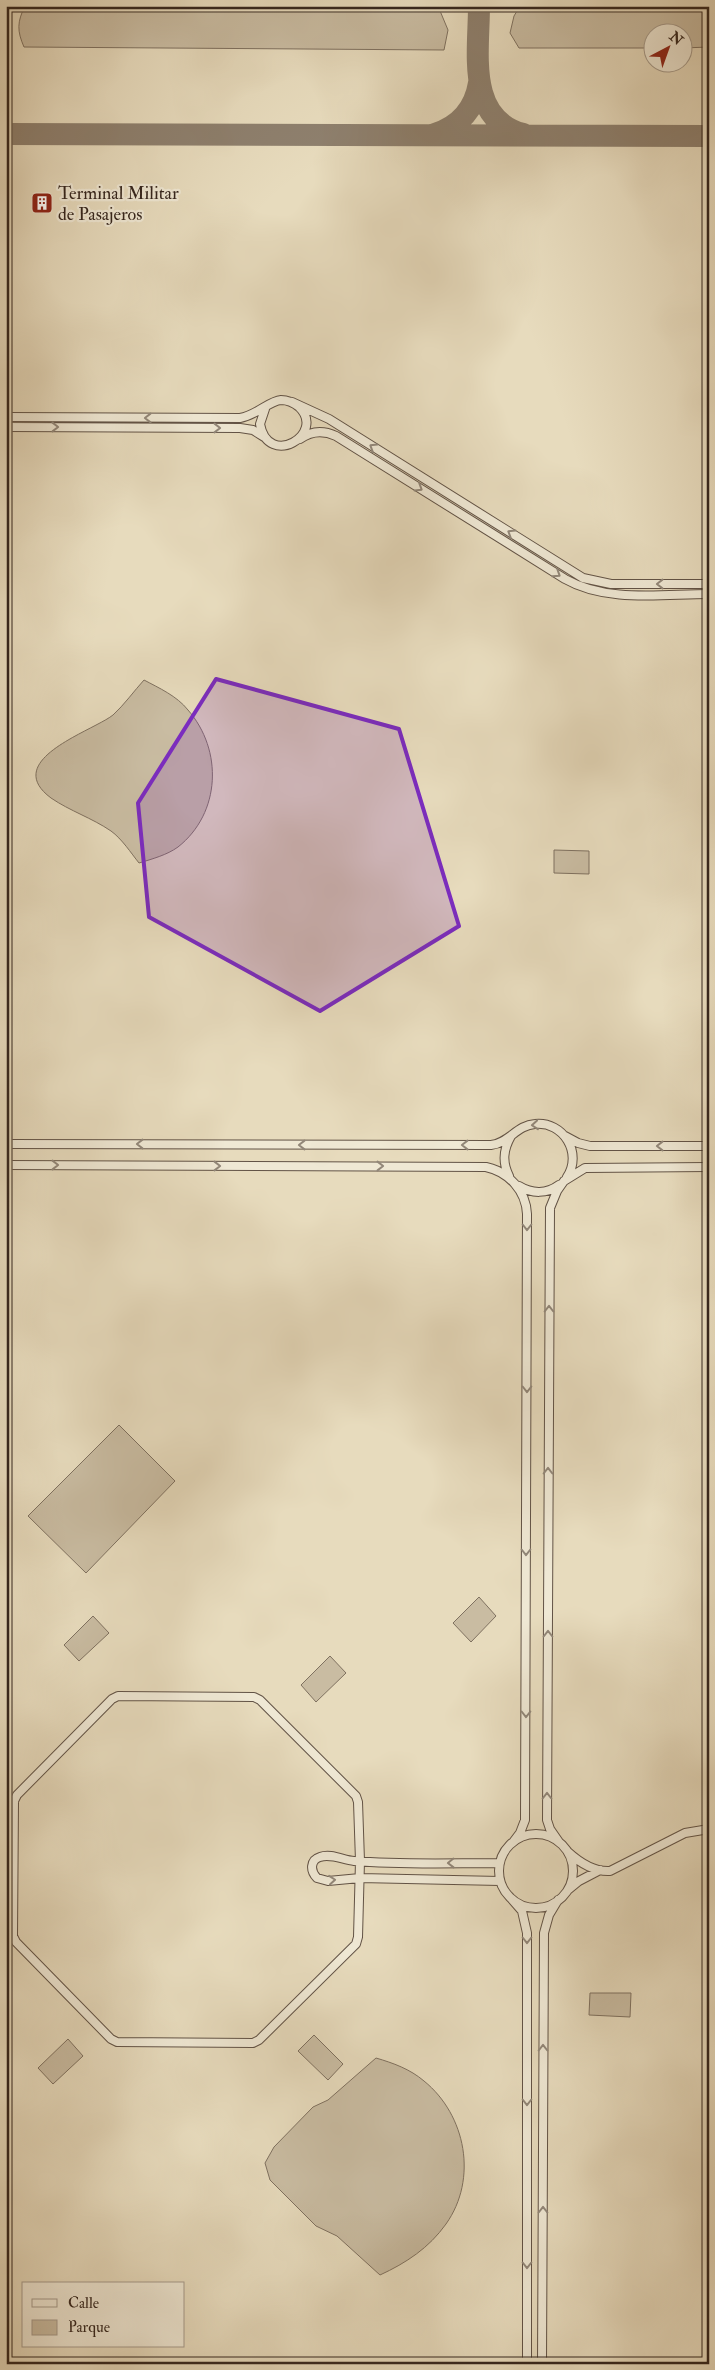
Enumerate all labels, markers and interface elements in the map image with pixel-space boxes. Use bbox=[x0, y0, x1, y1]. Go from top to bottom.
north arrow bbox=[642, 22, 692, 72]
text: N bbox=[665, 27, 687, 49]
place label: Terminal Militar de Pasajeros bbox=[58, 182, 179, 226]
building icon: Terminal Militar de Pasajeros bbox=[30, 191, 54, 215]
one-way arrow bbox=[144, 413, 152, 423]
one-way arrow bbox=[52, 422, 59, 432]
one-way arrow bbox=[214, 423, 222, 433]
one-way arrow bbox=[370, 444, 379, 453]
one-way arrow bbox=[413, 481, 422, 491]
one-way arrow bbox=[508, 530, 517, 539]
one-way arrow bbox=[551, 567, 560, 577]
one-way arrow bbox=[656, 579, 664, 589]
one-way arrow bbox=[531, 1119, 539, 1130]
one-way arrow bbox=[136, 1139, 144, 1149]
one-way arrow bbox=[298, 1140, 306, 1150]
one-way arrow bbox=[461, 1140, 468, 1150]
one-way arrow bbox=[656, 1141, 664, 1151]
one-way arrow bbox=[52, 1160, 59, 1170]
one-way arrow bbox=[214, 1161, 222, 1171]
one-way arrow bbox=[376, 1161, 384, 1171]
one-way arrow bbox=[522, 1224, 532, 1231]
one-way arrow bbox=[544, 1304, 554, 1312]
one-way arrow bbox=[522, 1386, 532, 1394]
one-way arrow bbox=[543, 1467, 553, 1474]
one-way arrow bbox=[521, 1548, 531, 1556]
one-way arrow bbox=[543, 1629, 553, 1637]
one-way arrow bbox=[521, 1711, 531, 1719]
one-way arrow bbox=[542, 1792, 552, 1800]
one-way arrow bbox=[446, 1858, 454, 1868]
one-way arrow bbox=[329, 1875, 337, 1886]
one-way arrow bbox=[522, 1936, 532, 1944]
one-way arrow bbox=[538, 2043, 548, 2051]
one-way arrow bbox=[522, 2098, 532, 2106]
one-way arrow bbox=[538, 2206, 548, 2214]
one-way arrow bbox=[522, 2261, 532, 2269]
legend bbox=[22, 2282, 185, 2348]
text: Calle bbox=[68, 2294, 99, 2313]
text: Parque bbox=[68, 2318, 110, 2337]

